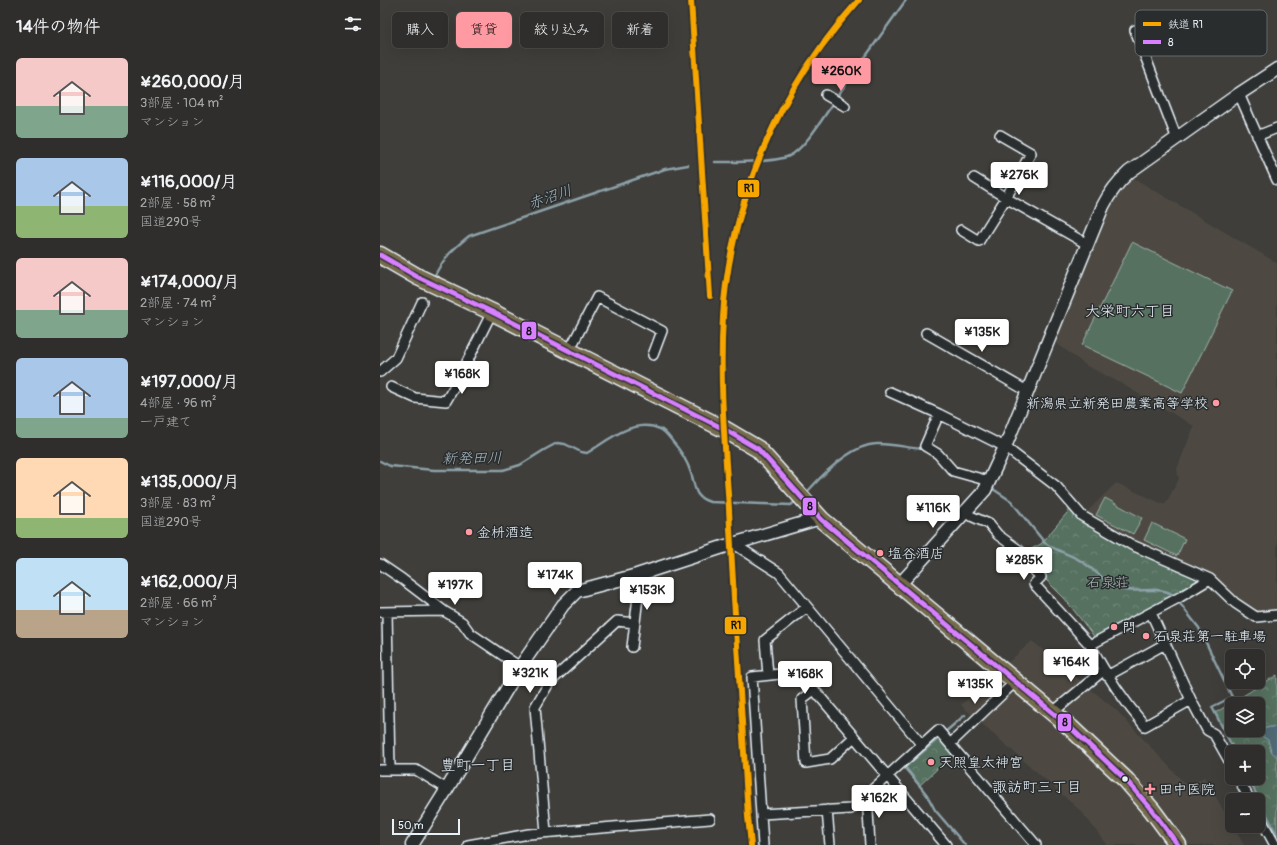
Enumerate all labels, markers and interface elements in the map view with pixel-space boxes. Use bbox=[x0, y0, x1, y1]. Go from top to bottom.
legend bbox=[1135, 10, 1267, 56]
chip: 購入 bbox=[392, 12, 448, 48]
chip: 賃貸 bbox=[456, 12, 512, 48]
chip: 絞り込み bbox=[520, 12, 604, 48]
chip: 新着 bbox=[612, 12, 668, 48]
icon: filters bbox=[342, 13, 364, 35]
text: 14件の物件 bbox=[16, 16, 101, 37]
text: 鉄道 R1 bbox=[1168, 18, 1203, 31]
text: 8 bbox=[1168, 36, 1174, 49]
pin: ¥260K bbox=[813, 58, 869, 92]
text: ¥260K bbox=[821, 63, 861, 79]
text: ¥260,000/月 bbox=[140, 71, 245, 92]
icon: home bbox=[48, 74, 96, 122]
text: 3部屋 · 104 m² bbox=[140, 95, 223, 111]
text: マンション bbox=[140, 114, 204, 130]
pin: ¥276K bbox=[991, 162, 1047, 196]
text: ¥276K bbox=[1000, 167, 1038, 183]
text: ¥116,000/月 bbox=[140, 171, 237, 192]
icon: home bbox=[48, 174, 96, 222]
line badge: R1 bbox=[737, 179, 760, 198]
water label: 赤沼川 bbox=[526, 181, 575, 214]
text: R1 bbox=[744, 182, 754, 195]
text: 2部屋 · 58 m² bbox=[140, 195, 216, 211]
text: 国道290号 bbox=[140, 214, 202, 230]
text: ¥174,000/月 bbox=[140, 271, 240, 292]
icon: home bbox=[48, 274, 96, 322]
text: 2部屋 · 74 m² bbox=[140, 295, 216, 311]
district label: 大栄町六丁目 bbox=[1085, 302, 1175, 321]
text: マンション bbox=[140, 314, 204, 330]
pin: ¥135K bbox=[954, 319, 1010, 353]
line badge: 8 bbox=[521, 321, 537, 340]
text: ¥135K bbox=[964, 324, 1000, 340]
text: 8 bbox=[526, 325, 532, 338]
pin: ¥168K bbox=[434, 361, 490, 395]
text: ¥168K bbox=[444, 366, 480, 382]
text: ¥197,000/月 bbox=[140, 371, 238, 392]
icon: home bbox=[48, 374, 96, 422]
text: 4部屋 · 96 m² bbox=[140, 395, 216, 411]
place label: 新潟県立新発田農業高等学校 bbox=[1026, 395, 1208, 412]
marker: 新潟県立新発田農業高等学校 bbox=[1211, 398, 1221, 408]
text: 一戸建て bbox=[140, 414, 192, 430]
water label: 新発田川 bbox=[442, 448, 502, 469]
text: ¥135,000/月 bbox=[140, 471, 239, 492]
icon: home bbox=[48, 474, 96, 522]
text: 3部屋 · 83 m² bbox=[140, 495, 216, 511]
pin: ¥116K bbox=[905, 495, 961, 529]
line badge: 8 bbox=[802, 497, 817, 516]
text: 8 bbox=[807, 500, 813, 513]
text: ¥116K bbox=[916, 500, 950, 516]
text: 国道290号 bbox=[140, 514, 202, 530]
place label: 金枡酒造 bbox=[477, 524, 533, 541]
marker: 金枡酒造 bbox=[464, 527, 474, 537]
place label: 塩谷酒店 bbox=[888, 545, 944, 562]
pin: ¥285K bbox=[996, 547, 1052, 581]
marker: 塩谷酒店 bbox=[875, 548, 885, 558]
text: ¥285K bbox=[1005, 552, 1043, 568]
pin: ¥174K bbox=[527, 562, 583, 596]
text: ¥174K bbox=[537, 567, 573, 583]
text: ¥162,000/月 bbox=[140, 571, 240, 592]
pin: ¥197K bbox=[427, 572, 483, 606]
icon: home bbox=[48, 574, 96, 622]
park label: 石泉荘 bbox=[1087, 574, 1129, 591]
text: ¥197K bbox=[437, 577, 473, 593]
pin: ¥153K bbox=[619, 577, 675, 611]
text: ¥153K bbox=[629, 582, 665, 598]
text: 2部屋 · 66 m² bbox=[140, 595, 217, 611]
text: マンション bbox=[140, 614, 204, 630]
line badge: R1 bbox=[724, 616, 747, 635]
text: R1 bbox=[731, 619, 741, 632]
place label: 門 bbox=[1122, 619, 1136, 636]
marker: 門 bbox=[1109, 622, 1119, 632]
place label: 石泉荘第一駐車場 bbox=[1154, 628, 1266, 645]
marker: 石泉荘第一駐車場 bbox=[1141, 631, 1151, 641]
pin: ¥164K bbox=[1043, 649, 1099, 683]
map controls bbox=[1225, 649, 1265, 833]
button: locate bbox=[1225, 649, 1265, 689]
text: ¥164K bbox=[1052, 654, 1090, 670]
pin: ¥321K bbox=[502, 660, 558, 694]
pin: ¥168K bbox=[777, 661, 833, 695]
text: ¥321K bbox=[512, 665, 548, 681]
text: ¥168K bbox=[787, 666, 823, 682]
pin: ¥135K bbox=[947, 671, 1003, 705]
text: ¥135K bbox=[957, 676, 993, 692]
button: layers bbox=[1225, 697, 1265, 737]
line badge: 8 bbox=[1057, 713, 1072, 732]
text: 8 bbox=[1062, 716, 1068, 729]
button: + bbox=[1225, 745, 1265, 785]
place label: 天照皇太神宮 bbox=[939, 754, 1023, 771]
district label: 豊町一丁目 bbox=[440, 756, 516, 775]
marker: 天照皇太神宮 bbox=[926, 757, 936, 767]
unlabelled marker bbox=[1120, 774, 1130, 784]
district label: 諏訪町三丁目 bbox=[992, 778, 1082, 797]
place label: 田中医院 bbox=[1159, 781, 1215, 798]
marker: 田中医院 bbox=[1144, 783, 1156, 795]
pin: ¥162K bbox=[851, 785, 907, 819]
text: ¥162K bbox=[861, 790, 897, 806]
button: − bbox=[1225, 793, 1265, 833]
scale bar bbox=[392, 817, 460, 836]
text: 50 m bbox=[398, 819, 424, 832]

